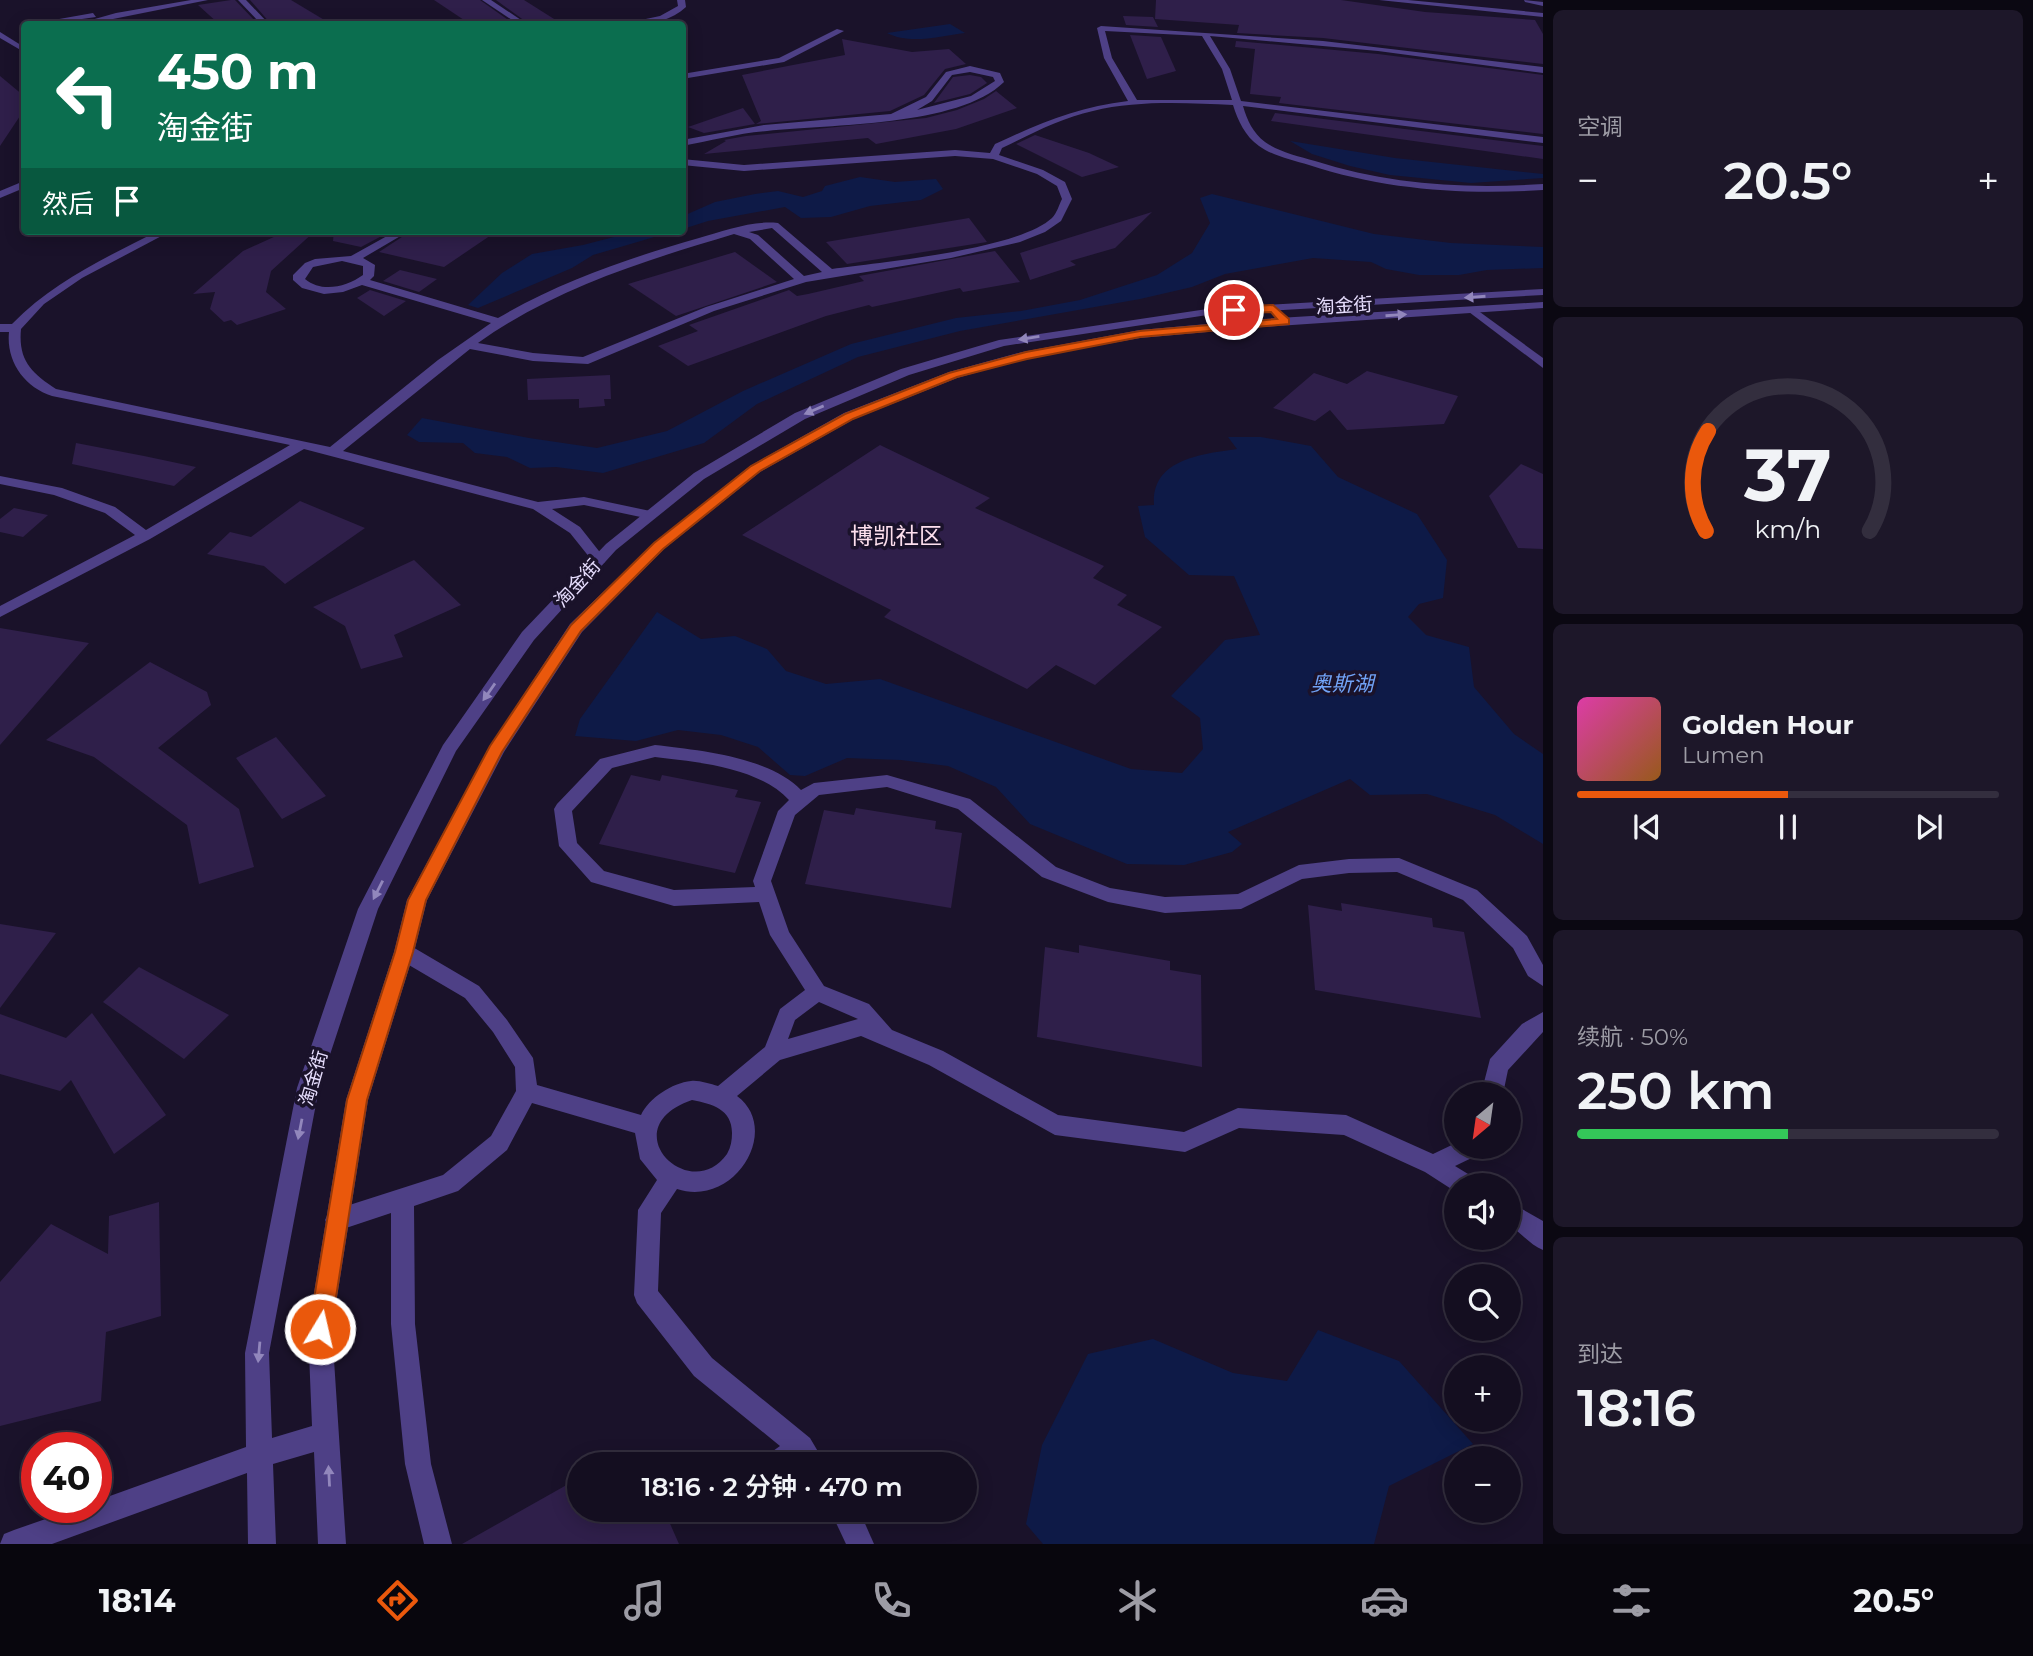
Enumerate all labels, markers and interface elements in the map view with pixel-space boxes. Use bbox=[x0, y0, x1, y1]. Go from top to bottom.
text: 450 m bbox=[157, 42, 318, 101]
icon: left bbox=[42, 49, 133, 140]
text: 淘金街 bbox=[157, 108, 253, 147]
text: 空调 bbox=[1577, 113, 1623, 141]
text: 20.5° bbox=[1724, 149, 1852, 212]
text: − bbox=[1577, 157, 1599, 204]
text: + bbox=[1977, 157, 1999, 204]
icon: arrive bbox=[108, 182, 146, 220]
text: 然后 bbox=[42, 188, 94, 220]
pin bbox=[1204, 280, 1264, 340]
icon: arrive bbox=[1215, 291, 1253, 329]
one-way arrow bbox=[1464, 292, 1486, 303]
street label: 淘金街 bbox=[1315, 293, 1373, 318]
one-way arrow bbox=[1385, 309, 1407, 320]
one-way arrow bbox=[1018, 333, 1040, 344]
one-way arrow bbox=[804, 404, 824, 416]
text: 37 bbox=[1743, 432, 1832, 520]
text: km/h bbox=[1755, 514, 1821, 544]
district label: 博凯社区 bbox=[850, 522, 942, 550]
street label: 淘金街 bbox=[550, 555, 605, 612]
water label: 奥斯湖 bbox=[1311, 671, 1376, 696]
one-way arrow bbox=[482, 683, 496, 701]
text: Golden Hour bbox=[1682, 709, 1854, 741]
text: Lumen bbox=[1682, 741, 1765, 769]
icon: previous bbox=[1628, 808, 1666, 846]
icon: pause bbox=[1769, 808, 1807, 846]
icon: next bbox=[1910, 808, 1948, 846]
one-way arrow bbox=[372, 880, 384, 900]
text: 续航 · 50% bbox=[1577, 1023, 1688, 1051]
street label: 淘金街 bbox=[295, 1048, 332, 1109]
text: 250 km bbox=[1577, 1059, 1775, 1122]
north arrow bbox=[1444, 1082, 1521, 1158]
map controls bbox=[1444, 1082, 1521, 1523]
one-way arrow bbox=[295, 1118, 306, 1140]
button: sound bbox=[1444, 1173, 1521, 1250]
button: search bbox=[1444, 1264, 1521, 1341]
position arrow bbox=[283, 1292, 357, 1366]
text: 到达 bbox=[1577, 1340, 1623, 1368]
one-way arrow bbox=[253, 1341, 264, 1363]
button: + bbox=[1444, 1355, 1521, 1432]
text: 18:16 bbox=[1577, 1376, 1696, 1439]
speed limit sign: 40 bbox=[21, 1432, 112, 1523]
button: − bbox=[1444, 1446, 1521, 1523]
one-way arrow bbox=[323, 1465, 334, 1487]
text: 18:16 · 2 分钟 · 470 m bbox=[641, 1471, 903, 1503]
icon: directions bbox=[373, 1576, 422, 1625]
icon: music bbox=[620, 1576, 669, 1625]
icon: phone bbox=[867, 1576, 916, 1625]
icon: climate bbox=[1113, 1576, 1162, 1625]
icon: car bbox=[1360, 1576, 1409, 1625]
icon: filters bbox=[1607, 1576, 1656, 1625]
text: 18:14 bbox=[99, 1581, 175, 1620]
text: 20.5° bbox=[1853, 1581, 1934, 1620]

